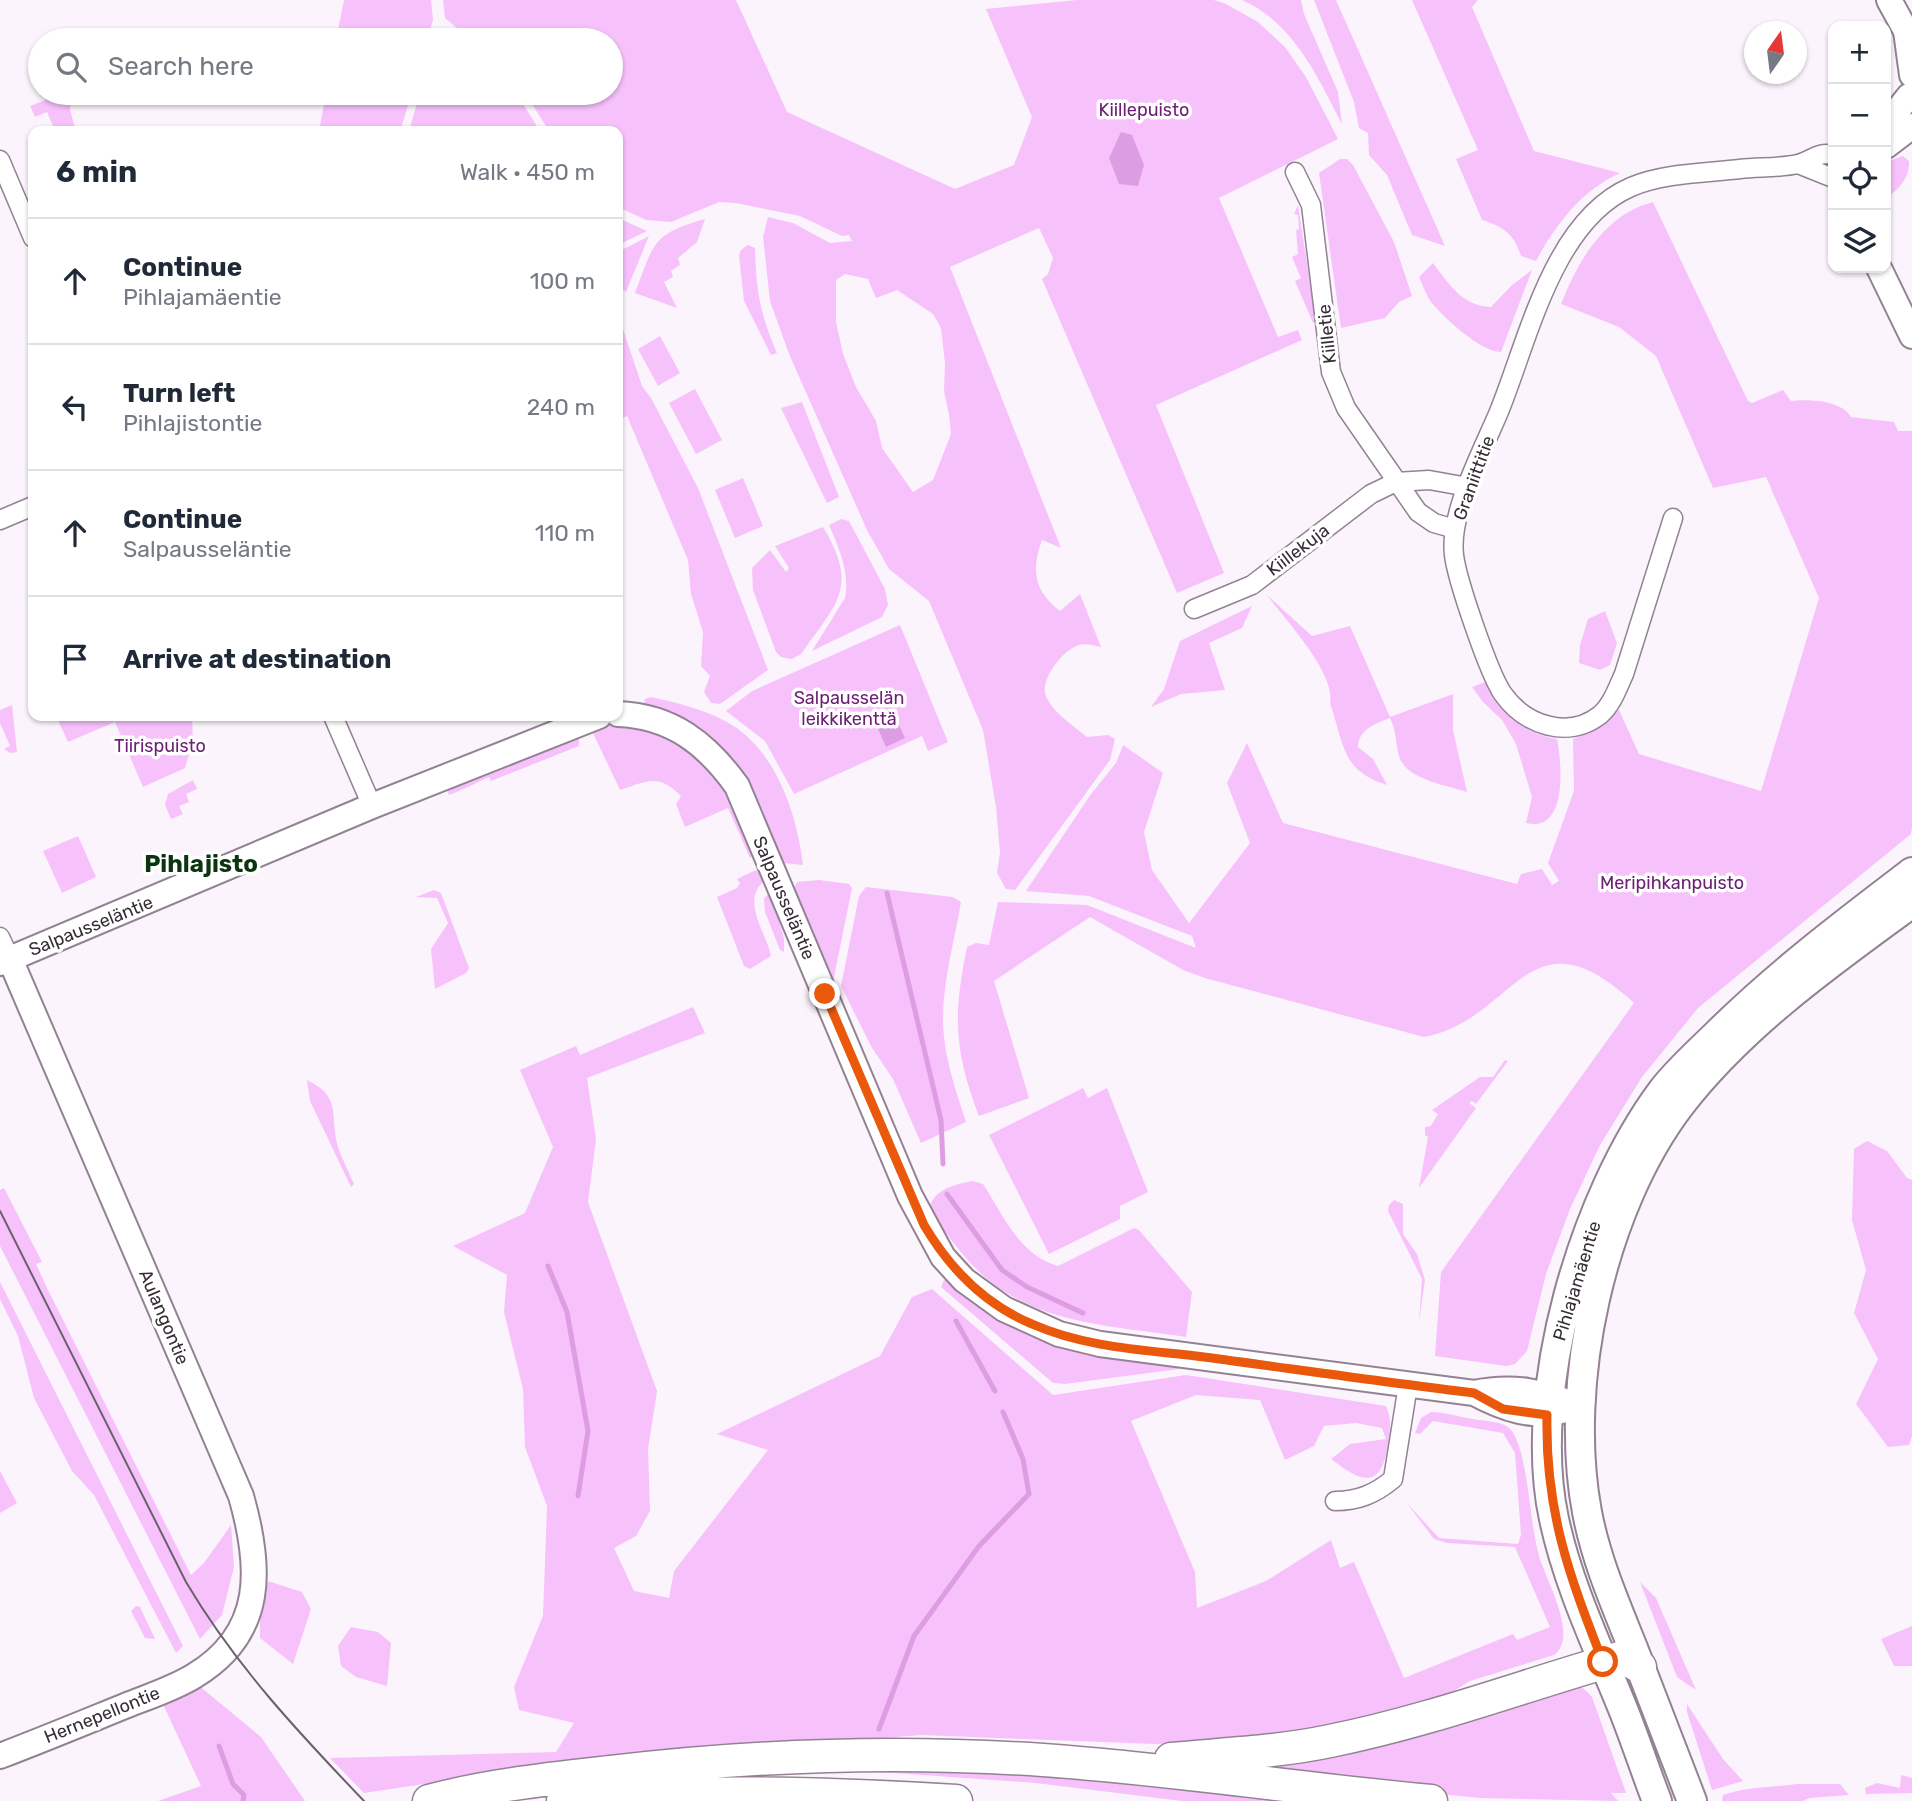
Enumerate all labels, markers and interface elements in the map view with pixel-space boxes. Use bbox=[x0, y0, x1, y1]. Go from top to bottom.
north arrow bbox=[1744, 21, 1807, 84]
map controls bbox=[1828, 21, 1891, 273]
button: + bbox=[1828, 21, 1891, 84]
search box bbox=[28, 28, 623, 105]
icon: search bbox=[52, 48, 90, 86]
text: Search here bbox=[108, 51, 254, 82]
button: − bbox=[1828, 84, 1891, 147]
park label: Kiillepuisto bbox=[1099, 99, 1189, 121]
button: locate bbox=[1828, 147, 1891, 210]
text: 6 min bbox=[56, 154, 137, 190]
text: Walk · 450 m bbox=[460, 158, 595, 186]
button: layers bbox=[1828, 210, 1891, 273]
text: Continue bbox=[123, 252, 242, 283]
icon: ahead bbox=[56, 262, 94, 300]
text: 100 m bbox=[530, 267, 595, 295]
text: Pihlajamäentie bbox=[123, 283, 282, 311]
street label: Kiilletie bbox=[1313, 303, 1341, 365]
text: Turn left bbox=[123, 378, 235, 409]
icon: left bbox=[56, 388, 94, 426]
text: 240 m bbox=[527, 393, 595, 421]
text: Pihlajistontie bbox=[123, 409, 262, 437]
street label: Graniittitie bbox=[1449, 433, 1499, 523]
text: Continue bbox=[123, 504, 242, 535]
icon: ahead bbox=[56, 514, 94, 552]
text: 110 m bbox=[535, 519, 595, 547]
street label: Kiillekuja bbox=[1262, 519, 1334, 581]
text: Salpausseläntie bbox=[123, 535, 292, 563]
icon: arrive bbox=[56, 640, 94, 678]
text: Arrive at destination bbox=[123, 644, 391, 675]
park label: Salpausselän leikkikenttä bbox=[794, 687, 904, 730]
park label: Tiirispuisto bbox=[114, 735, 206, 757]
street label: Salpausseläntie bbox=[748, 833, 820, 963]
district label: Pihlajisto bbox=[144, 850, 258, 878]
park label: Meripihkanpuisto bbox=[1600, 872, 1744, 894]
street label: Salpausseläntie bbox=[26, 891, 156, 961]
route end bbox=[809, 978, 840, 1009]
street label: Pihlajamäentie bbox=[1548, 1218, 1606, 1344]
street label: Aulangontie bbox=[134, 1266, 194, 1368]
route start bbox=[1587, 1646, 1618, 1677]
street label: Hernepellontie bbox=[41, 1682, 163, 1748]

